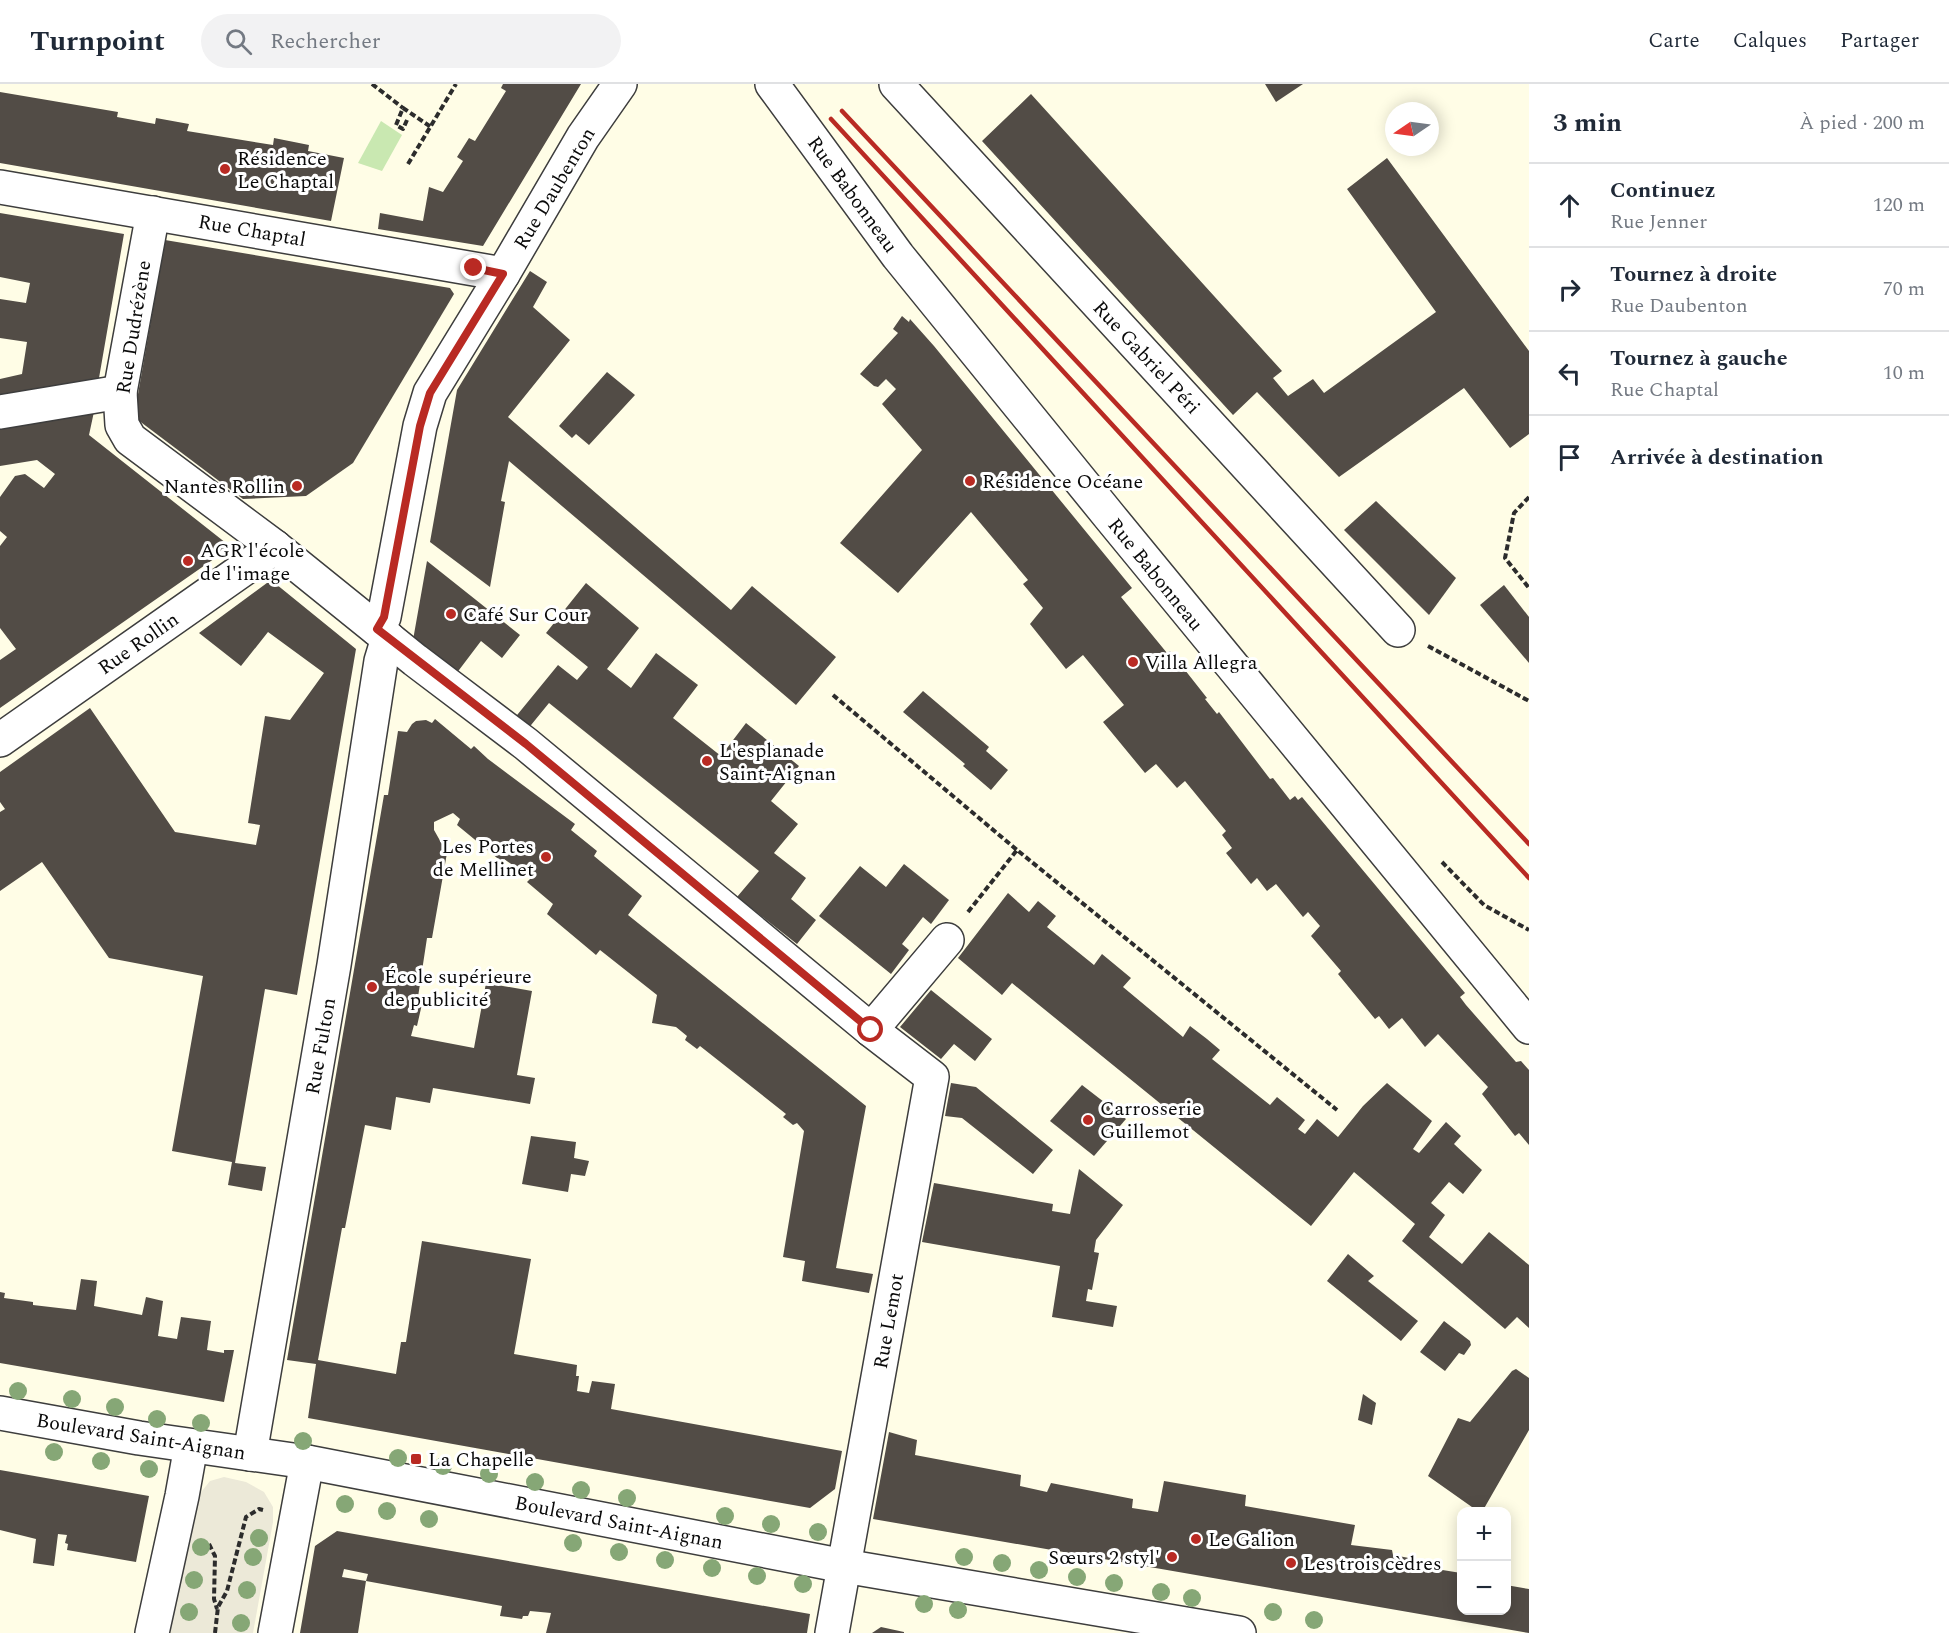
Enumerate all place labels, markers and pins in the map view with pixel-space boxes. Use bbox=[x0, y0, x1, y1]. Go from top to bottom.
place label: Résidence Le Chaptal bbox=[237, 144, 334, 197]
marker: Résidence Le Chaptal bbox=[218, 162, 232, 176]
place label: Résidence Océane bbox=[982, 467, 1143, 497]
place label: Nantes Rollin bbox=[164, 472, 285, 502]
marker: Résidence Océane bbox=[963, 474, 977, 488]
marker: Nantes Rollin bbox=[290, 479, 304, 493]
place label: AGR l'école de l'image bbox=[200, 536, 304, 589]
marker: AGR l'école de l'image bbox=[181, 554, 195, 568]
place label: Café Sur Cour bbox=[463, 600, 588, 630]
marker: Café Sur Cour bbox=[444, 607, 458, 621]
place label: Villa Allegra bbox=[1145, 648, 1258, 678]
marker: Villa Allegra bbox=[1126, 655, 1140, 669]
place label: L'esplanade Saint-Aignan bbox=[719, 736, 836, 789]
marker: L'esplanade Saint-Aignan bbox=[700, 754, 714, 768]
place label: Les Portes de Mellinet bbox=[433, 832, 534, 885]
marker: Les Portes de Mellinet bbox=[539, 850, 553, 864]
place label: École supérieure de publicité bbox=[384, 962, 532, 1015]
marker: École supérieure de publicité bbox=[365, 980, 379, 994]
place label: Carrosserie Guillemot bbox=[1100, 1094, 1202, 1147]
marker: Carrosserie Guillemot bbox=[1081, 1113, 1095, 1127]
place label: La Chapelle bbox=[428, 1445, 534, 1475]
marker: La Chapelle bbox=[409, 1452, 423, 1466]
place label: Le Galion bbox=[1208, 1525, 1295, 1555]
marker: Le Galion bbox=[1189, 1532, 1203, 1546]
place label: Sœurs 2 styl' bbox=[1048, 1543, 1160, 1573]
place label: Les trois cèdres bbox=[1303, 1549, 1442, 1579]
marker: Sœurs 2 styl' bbox=[1165, 1550, 1179, 1564]
marker: Les trois cèdres bbox=[1284, 1556, 1298, 1570]

